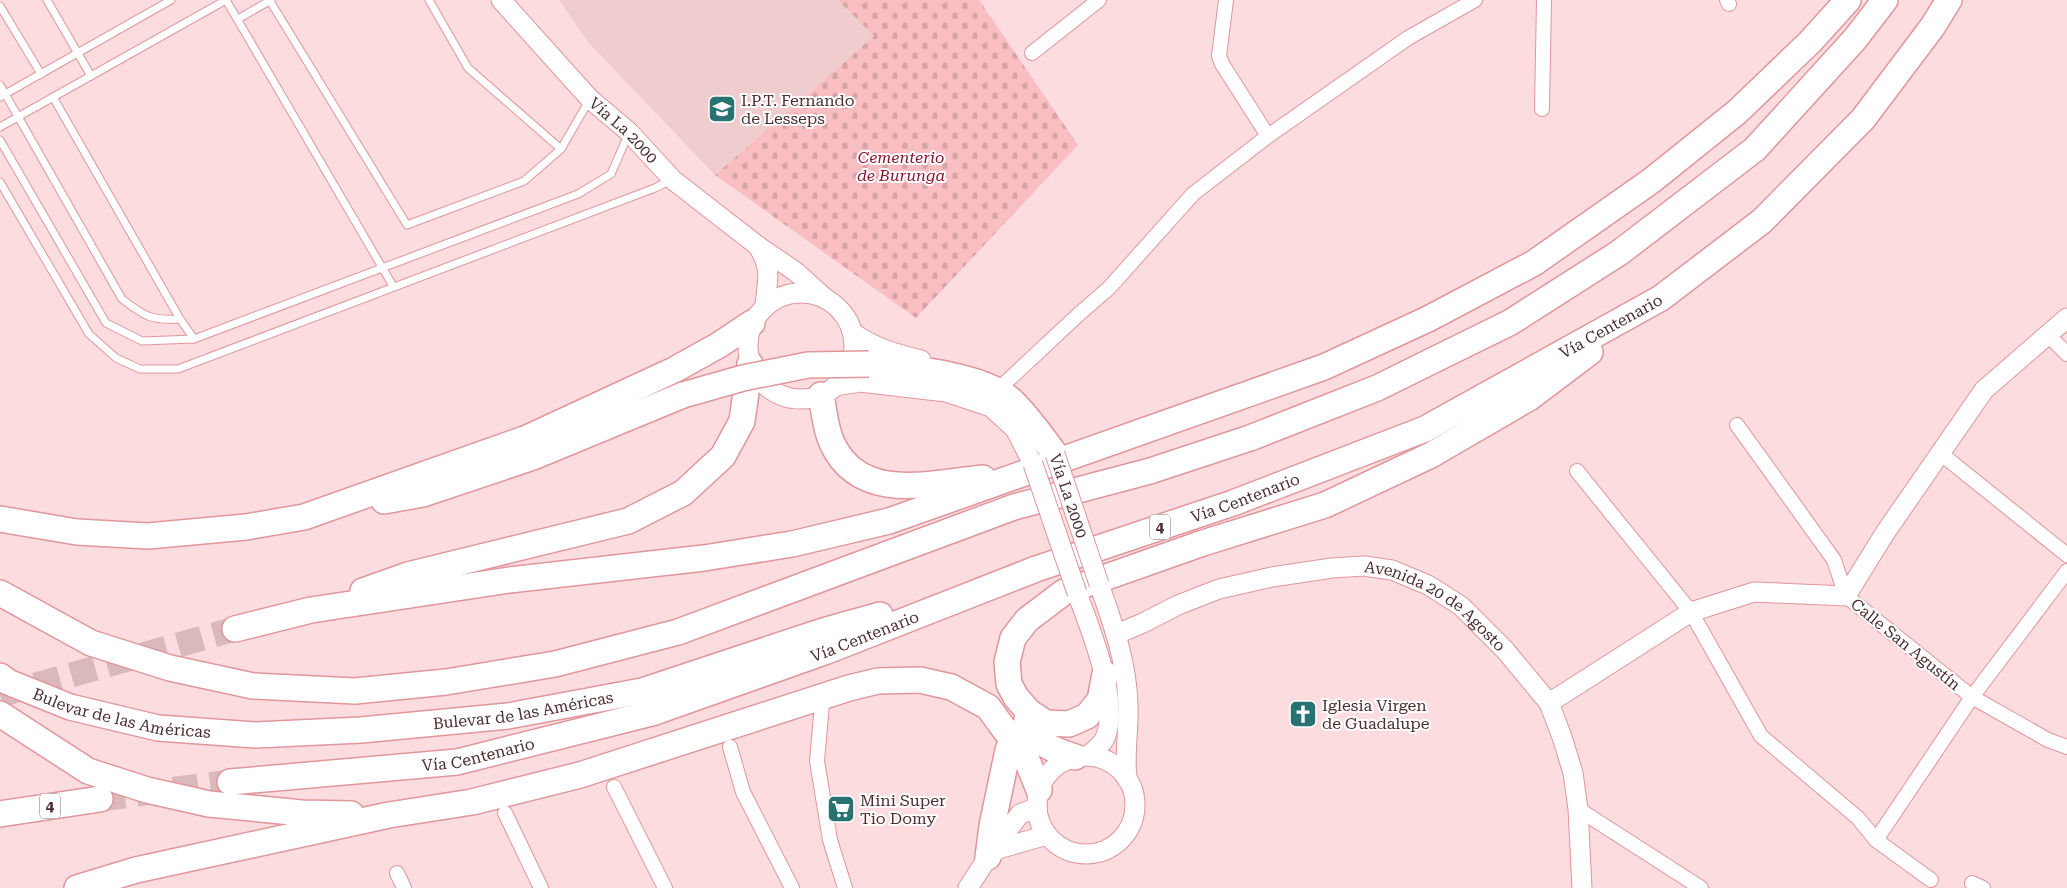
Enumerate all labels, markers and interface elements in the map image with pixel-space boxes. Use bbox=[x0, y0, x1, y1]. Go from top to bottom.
place label: I.P.T. Fernando de Lesseps bbox=[741, 91, 855, 128]
street label: Vía La 2000 bbox=[585, 93, 662, 167]
school or university icon: I.P.T. Fernando de Lesseps bbox=[707, 94, 737, 124]
park label: Cementerio de Burunga bbox=[857, 148, 945, 185]
street label: Vía Centenario bbox=[1556, 290, 1666, 363]
street label: Vía La 2000 bbox=[1046, 451, 1092, 540]
street label: Vía Centenario bbox=[1188, 469, 1303, 527]
road number: 4 bbox=[1150, 514, 1170, 540]
street label: Avenida 20 de Agosto bbox=[1363, 557, 1510, 655]
street label: Calle San Agustín bbox=[1847, 594, 1964, 694]
street label: Vía Centenario bbox=[808, 607, 922, 666]
street label: Bulevar de las Américas bbox=[30, 684, 212, 742]
street label: Bulevar de las Américas bbox=[432, 687, 615, 733]
place label: Iglesia Virgen de Guadalupe bbox=[1322, 696, 1430, 733]
church icon: Iglesia Virgen de Guadalupe bbox=[1288, 699, 1318, 729]
street label: Vía Centenario bbox=[421, 734, 537, 775]
place label: Mini Super Tio Domy bbox=[860, 791, 946, 828]
road number: 4 bbox=[40, 794, 60, 818]
supermarket icon: Mini Super Tio Domy bbox=[826, 794, 856, 824]

